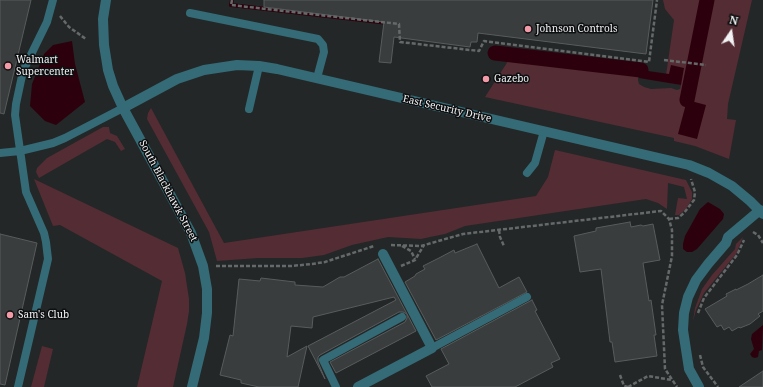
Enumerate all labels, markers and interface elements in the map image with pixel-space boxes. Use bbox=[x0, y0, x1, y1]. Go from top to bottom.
north arrow bbox=[711, 12, 751, 52]
text: N bbox=[728, 12, 740, 28]
place label: Johnson Controls bbox=[536, 23, 617, 35]
marker: Johnson Controls bbox=[523, 24, 533, 34]
place label: Walmart Supercenter bbox=[16, 54, 74, 78]
marker: Walmart Supercenter bbox=[3, 61, 13, 71]
place label: Gazebo bbox=[494, 73, 529, 85]
marker: Gazebo bbox=[481, 74, 491, 84]
street label: East Security Drive bbox=[402, 93, 492, 125]
street label: South Blackhawk Street bbox=[136, 138, 200, 244]
place label: Sam's Club bbox=[18, 309, 69, 321]
marker: Sam's Club bbox=[5, 310, 15, 320]

